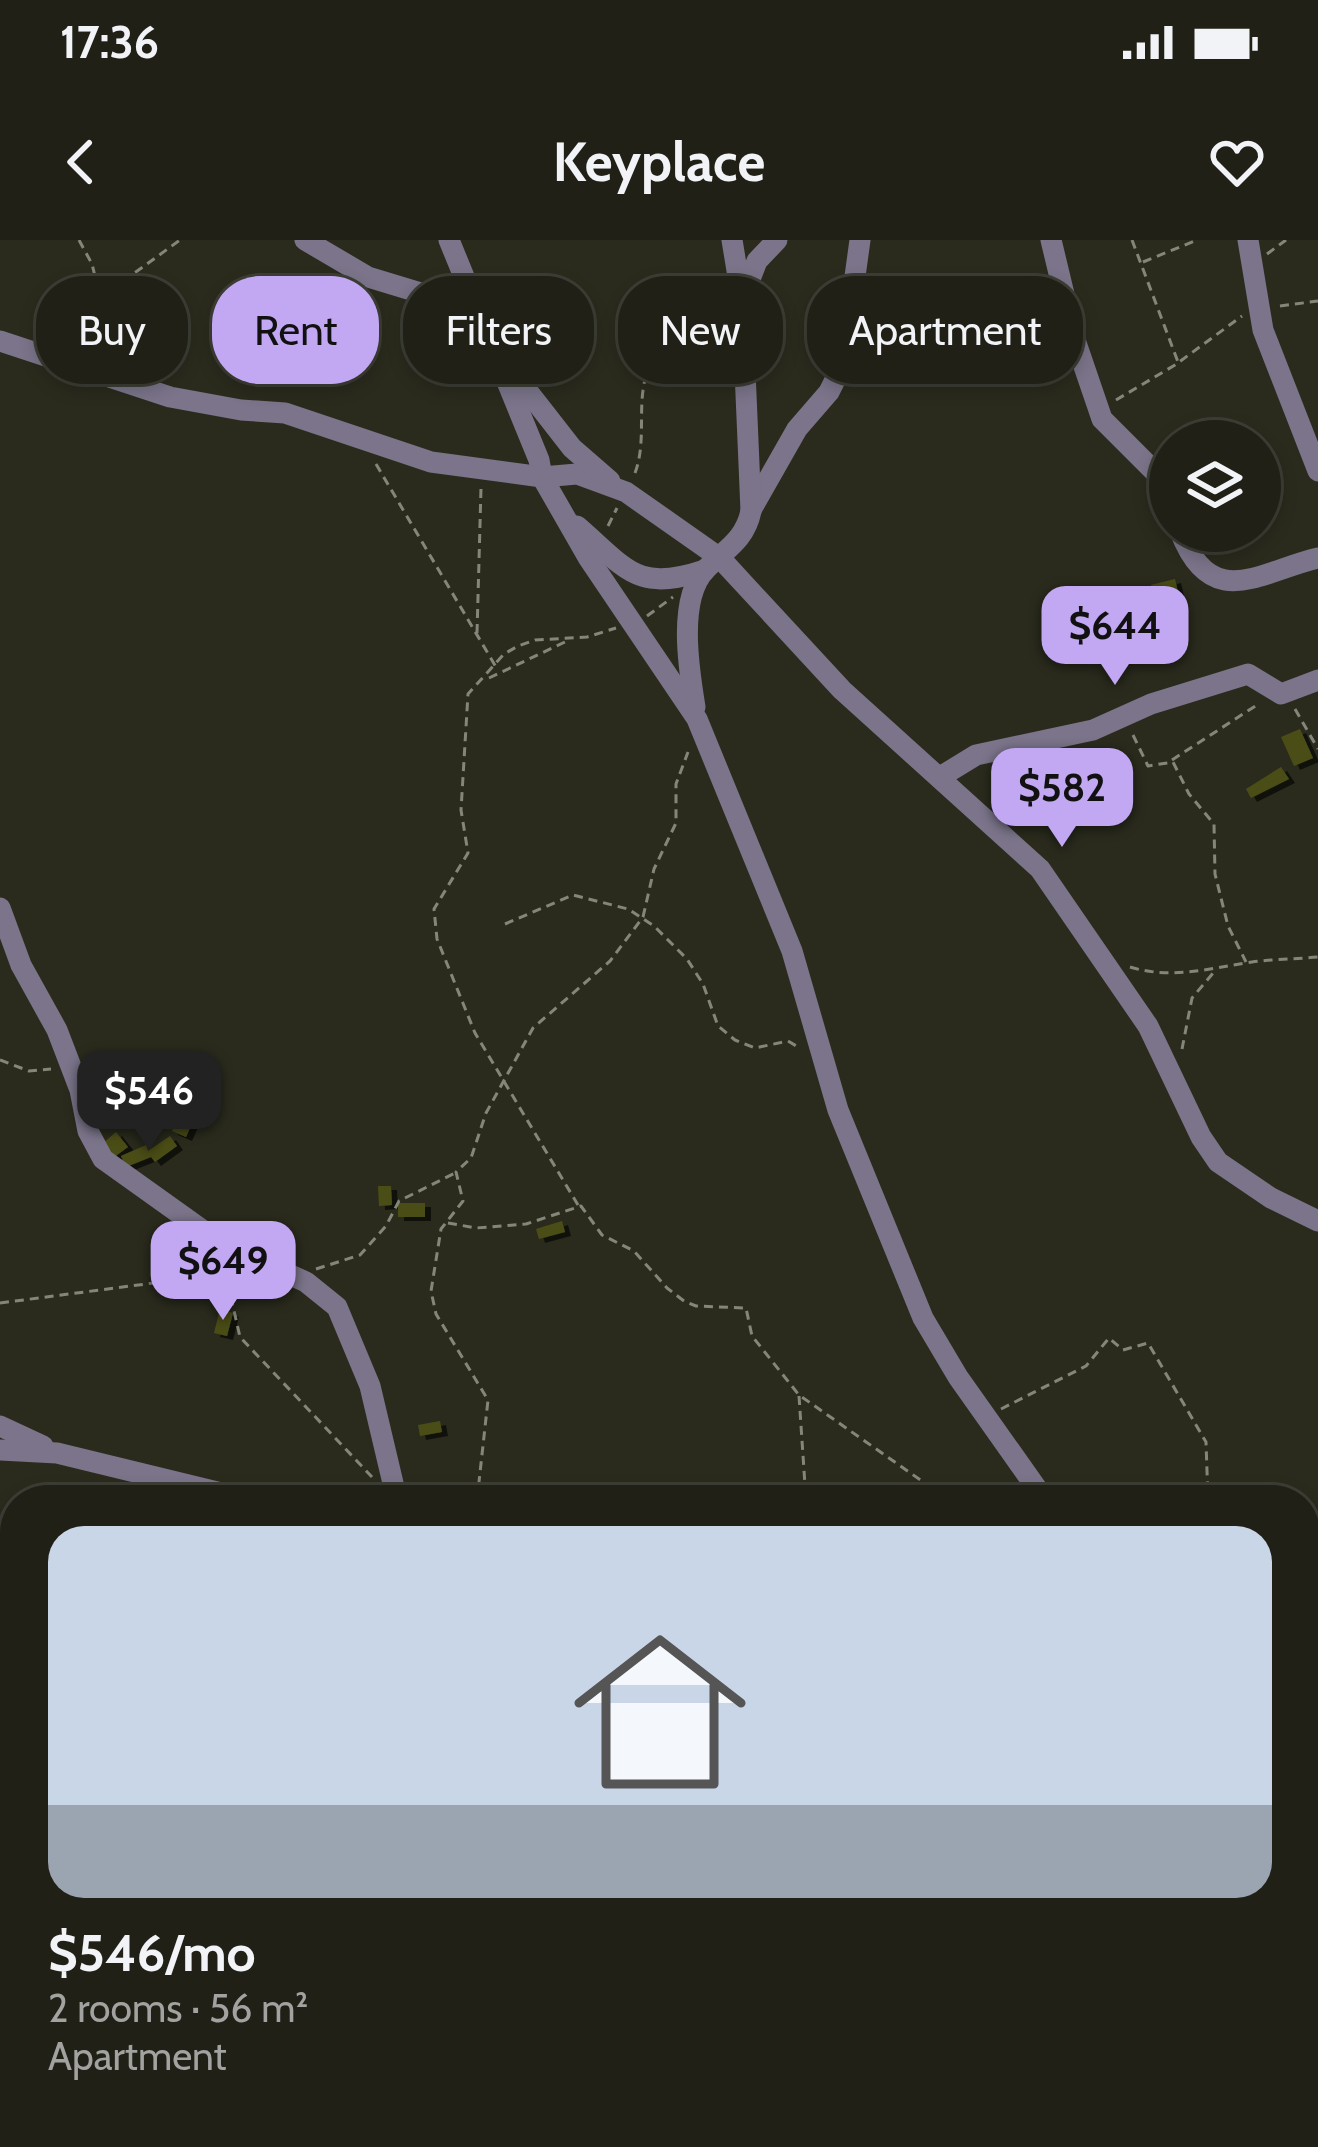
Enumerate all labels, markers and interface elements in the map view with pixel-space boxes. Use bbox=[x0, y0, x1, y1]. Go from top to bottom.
text: 17:36 bbox=[60, 15, 159, 69]
icon: back bbox=[48, 129, 114, 195]
text: Keyplace bbox=[553, 129, 765, 195]
icon: heart bbox=[1204, 129, 1270, 195]
chip: Buy bbox=[36, 276, 188, 384]
chip: Rent bbox=[212, 276, 379, 384]
chip: Filters bbox=[403, 276, 594, 384]
chip: New bbox=[618, 276, 783, 384]
chip: Apartment bbox=[807, 276, 1083, 384]
map controls bbox=[1149, 420, 1281, 552]
button: layers bbox=[1149, 420, 1281, 552]
pin: $644 bbox=[1044, 586, 1186, 688]
text: $644 bbox=[1069, 601, 1161, 649]
pin: $582 bbox=[991, 748, 1133, 850]
text: $582 bbox=[1018, 763, 1106, 811]
pin: $546 bbox=[78, 1051, 220, 1153]
text: $546 bbox=[104, 1066, 194, 1114]
pin: $649 bbox=[152, 1221, 294, 1323]
text: $649 bbox=[178, 1236, 268, 1284]
icon: home bbox=[552, 1604, 768, 1820]
text: $546/mo bbox=[48, 1922, 256, 1984]
text: 2 rooms · 56 m² bbox=[48, 1984, 308, 2032]
text: Apartment bbox=[48, 2032, 227, 2080]

